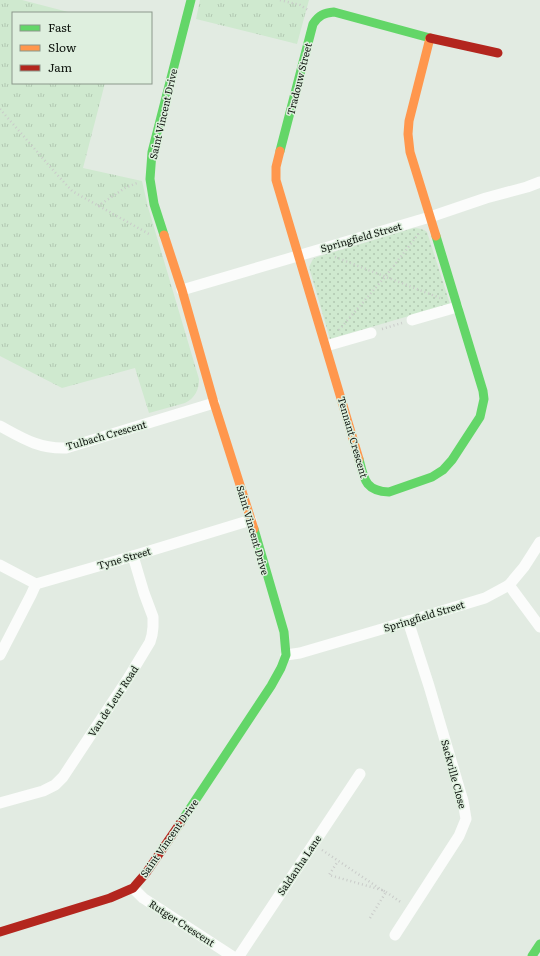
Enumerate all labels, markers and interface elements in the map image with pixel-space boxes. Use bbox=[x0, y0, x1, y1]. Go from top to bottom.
legend bbox=[12, 12, 152, 84]
text: Fast bbox=[48, 18, 72, 36]
text: Slow bbox=[48, 38, 77, 56]
street label: Tradouw Street bbox=[282, 41, 315, 117]
text: Jam bbox=[48, 58, 73, 76]
street label: Saint Vincent Drive bbox=[145, 67, 180, 161]
street label: Springfield Street bbox=[319, 218, 403, 255]
street label: Tennant Crescent bbox=[335, 394, 372, 479]
street label: Tulbach Crescent bbox=[64, 416, 148, 453]
street label: Saint Vincent Drive bbox=[233, 483, 273, 577]
street label: Tyne Street bbox=[95, 543, 153, 572]
street label: Springfield Street bbox=[382, 596, 466, 635]
street label: Van de Leur Road bbox=[84, 662, 141, 739]
street label: Sackville Close bbox=[438, 738, 471, 810]
street label: Saint Vincent Drive bbox=[136, 795, 201, 880]
street label: Saldanha Lane bbox=[273, 832, 324, 898]
street label: Rutger Crescent bbox=[146, 896, 218, 949]

